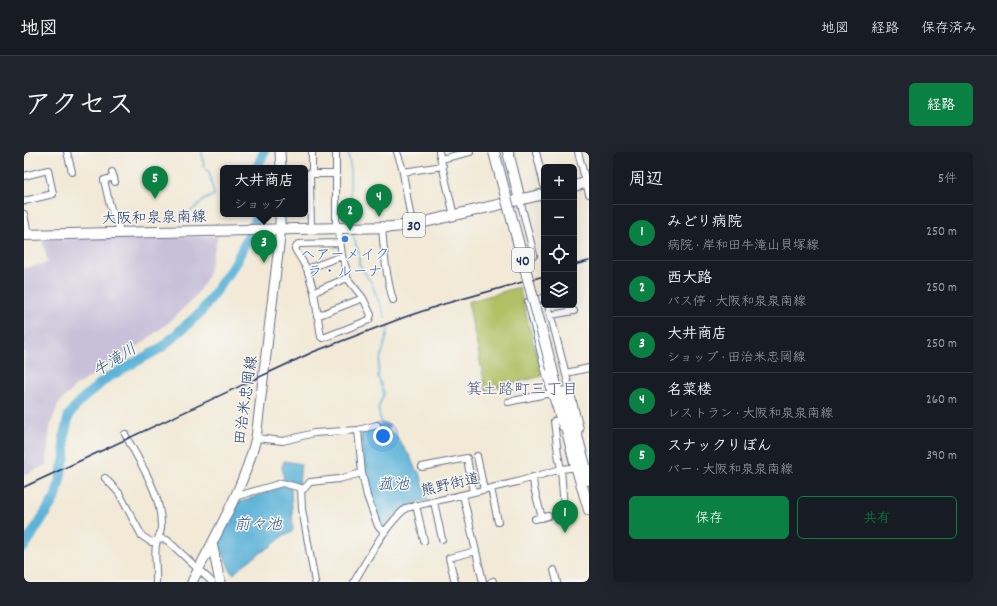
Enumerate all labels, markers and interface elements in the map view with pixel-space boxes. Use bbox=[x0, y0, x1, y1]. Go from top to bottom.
text: 地図 bbox=[20, 17, 58, 44]
text: 地図 bbox=[821, 19, 849, 39]
text: 経路 bbox=[871, 19, 899, 39]
text: 保存済み bbox=[921, 19, 977, 39]
button: 経路 bbox=[909, 83, 973, 126]
text: アクセス bbox=[24, 88, 134, 128]
map controls bbox=[541, 164, 577, 308]
button: + bbox=[541, 164, 577, 200]
popup bbox=[220, 165, 308, 217]
pin: 5 bbox=[142, 166, 168, 199]
text: 周辺 bbox=[629, 169, 663, 193]
text: 5件 bbox=[938, 170, 957, 189]
text: 大井商店 bbox=[234, 171, 294, 193]
pin: 4 bbox=[366, 184, 392, 217]
text: ショップ bbox=[234, 196, 285, 215]
pin: 2 bbox=[337, 198, 363, 231]
button: − bbox=[541, 200, 577, 236]
street label: 大阪和泉泉南線 bbox=[101, 207, 207, 231]
text: みどり病院 bbox=[667, 212, 742, 234]
road number: 30 bbox=[403, 213, 425, 237]
text: 1 bbox=[641, 223, 643, 242]
text: 250 m bbox=[926, 223, 957, 242]
pin: 3 bbox=[251, 230, 277, 263]
marker: ヘアーメイク ラ・ルーナ bbox=[340, 234, 350, 244]
button: locate bbox=[541, 236, 577, 272]
text: 病院 · 岸和田牛滝山貝塚線 bbox=[667, 237, 819, 256]
place label: ヘアーメイク ラ・ルーナ bbox=[301, 245, 389, 284]
road number: 40 bbox=[512, 248, 534, 272]
text: 西大路 bbox=[667, 268, 712, 290]
button: layers bbox=[541, 272, 577, 308]
text: 2 bbox=[639, 279, 645, 298]
text: 250 m bbox=[926, 279, 957, 298]
text: バス停 · 大阪和泉泉南線 bbox=[667, 293, 806, 312]
text: 大井商店 bbox=[667, 324, 727, 346]
text: 3 bbox=[639, 335, 645, 354]
text: 250 m bbox=[926, 335, 957, 354]
water label: 牛滝川 bbox=[89, 339, 142, 384]
text: ショップ · 田治米忠岡線 bbox=[667, 349, 805, 368]
street label: 田治米忠岡線 bbox=[230, 354, 264, 446]
district label: 箕土路町三丁目 bbox=[466, 379, 578, 402]
text: 名菜楼 bbox=[667, 380, 712, 402]
text: 4 bbox=[639, 391, 645, 410]
text: 260 m bbox=[926, 391, 957, 410]
text: レストラン · 大阪和泉泉南線 bbox=[667, 405, 833, 424]
your location bbox=[373, 426, 393, 446]
text: スナックりぼん bbox=[667, 436, 772, 458]
text: 5 bbox=[639, 447, 645, 466]
text: 390 m bbox=[926, 447, 957, 466]
text: バー · 大阪和泉泉南線 bbox=[667, 461, 793, 480]
street label: 熊野街道 bbox=[419, 468, 482, 503]
water label: 菰池 bbox=[377, 474, 410, 497]
button: 保存 bbox=[629, 496, 789, 539]
button: 共有 bbox=[797, 496, 957, 539]
pin: 1 bbox=[552, 500, 578, 533]
water label: 前々池 bbox=[234, 514, 283, 537]

